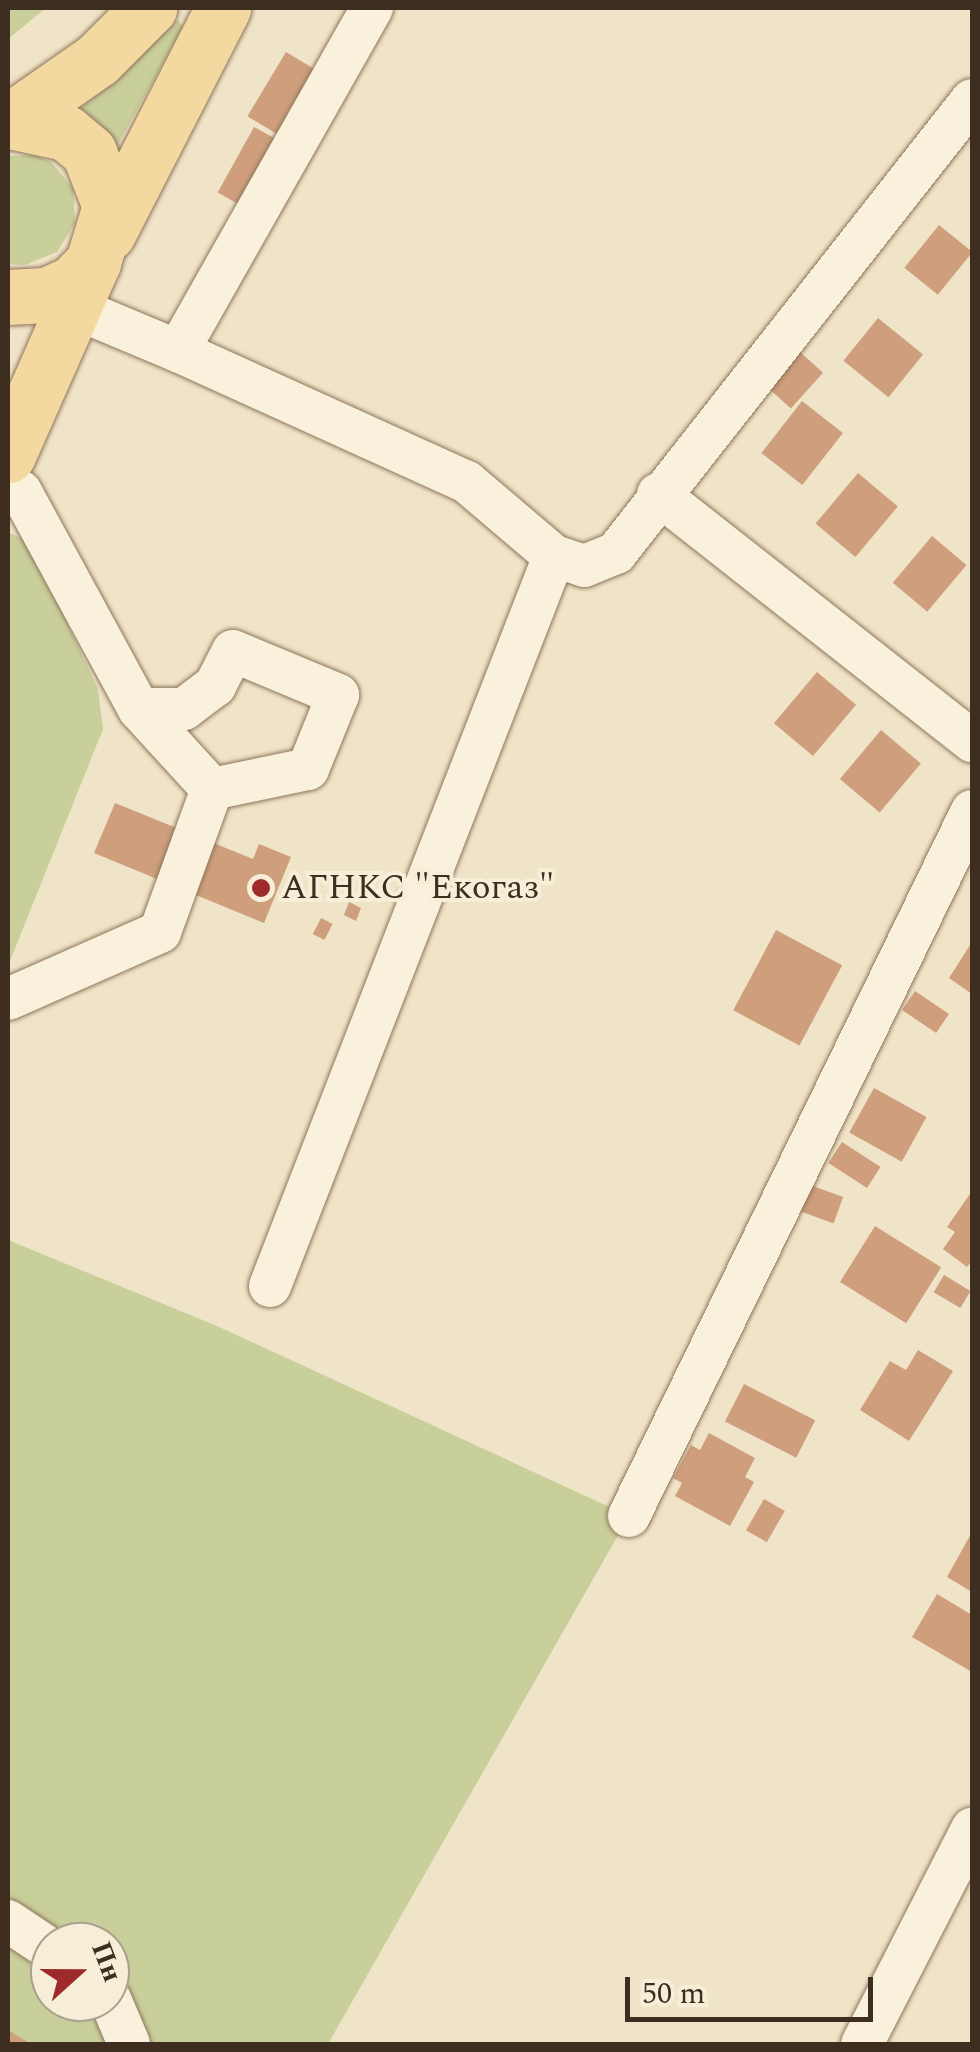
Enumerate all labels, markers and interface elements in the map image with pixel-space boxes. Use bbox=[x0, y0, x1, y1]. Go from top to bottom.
place label: АГНКС "Екогаз" bbox=[281, 867, 555, 909]
marker: АГНКС "Екогаз" bbox=[250, 877, 272, 899]
north arrow bbox=[30, 1922, 130, 2022]
text: Пн bbox=[79, 1935, 134, 1988]
scale bar bbox=[630, 1957, 878, 2019]
text: 50 m bbox=[642, 1971, 705, 2017]

